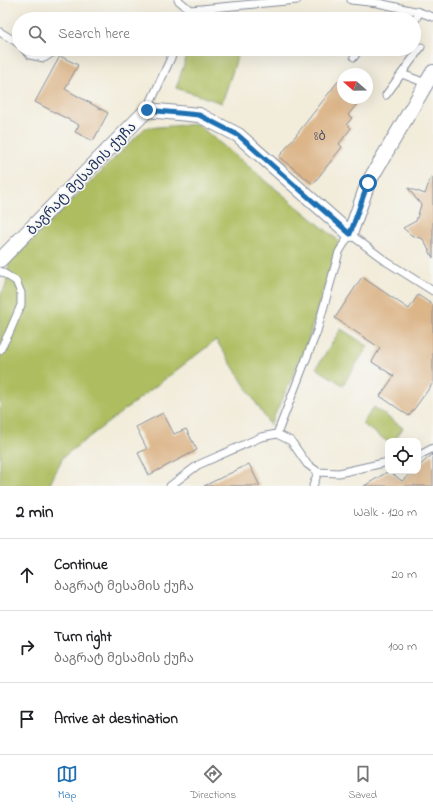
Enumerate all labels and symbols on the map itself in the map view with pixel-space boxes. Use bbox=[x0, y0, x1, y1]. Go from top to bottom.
north arrow bbox=[337, 68, 373, 104]
route end bbox=[138, 101, 156, 119]
street label: ბაგრატ მესამის ქუჩა bbox=[22, 118, 142, 241]
house number: 8ბ bbox=[314, 128, 326, 146]
route start bbox=[359, 174, 377, 192]

